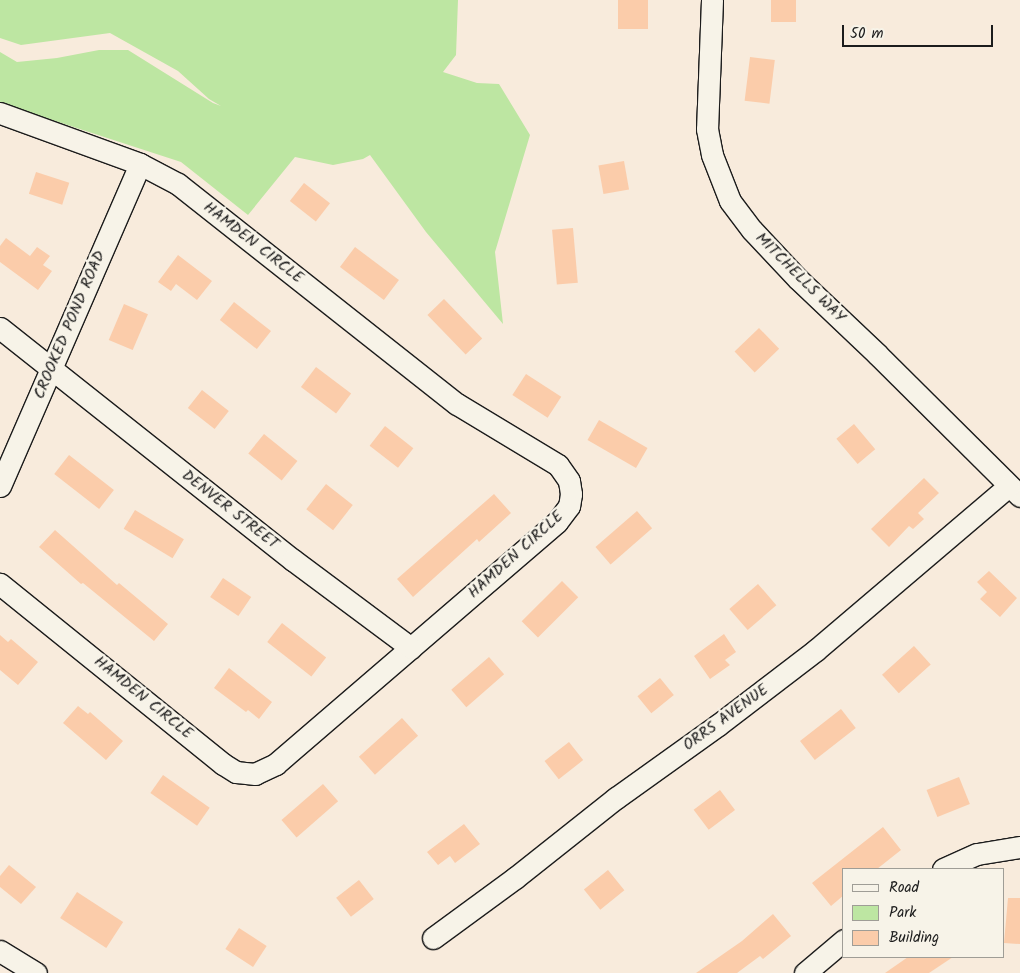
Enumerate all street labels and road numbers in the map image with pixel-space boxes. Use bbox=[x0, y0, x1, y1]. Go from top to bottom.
street label: HAMDEN CIRCLE bbox=[199, 198, 307, 288]
street label: MITCHELLS WAY bbox=[751, 229, 849, 327]
street label: CROOKED POND ROAD bbox=[30, 248, 110, 402]
street label: DENVER STREET bbox=[178, 466, 282, 554]
street label: HAMDEN CIRCLE bbox=[464, 507, 568, 603]
street label: HAMDEN CIRCLE bbox=[90, 652, 196, 744]
street label: ORRS AVENUE bbox=[680, 681, 772, 755]

